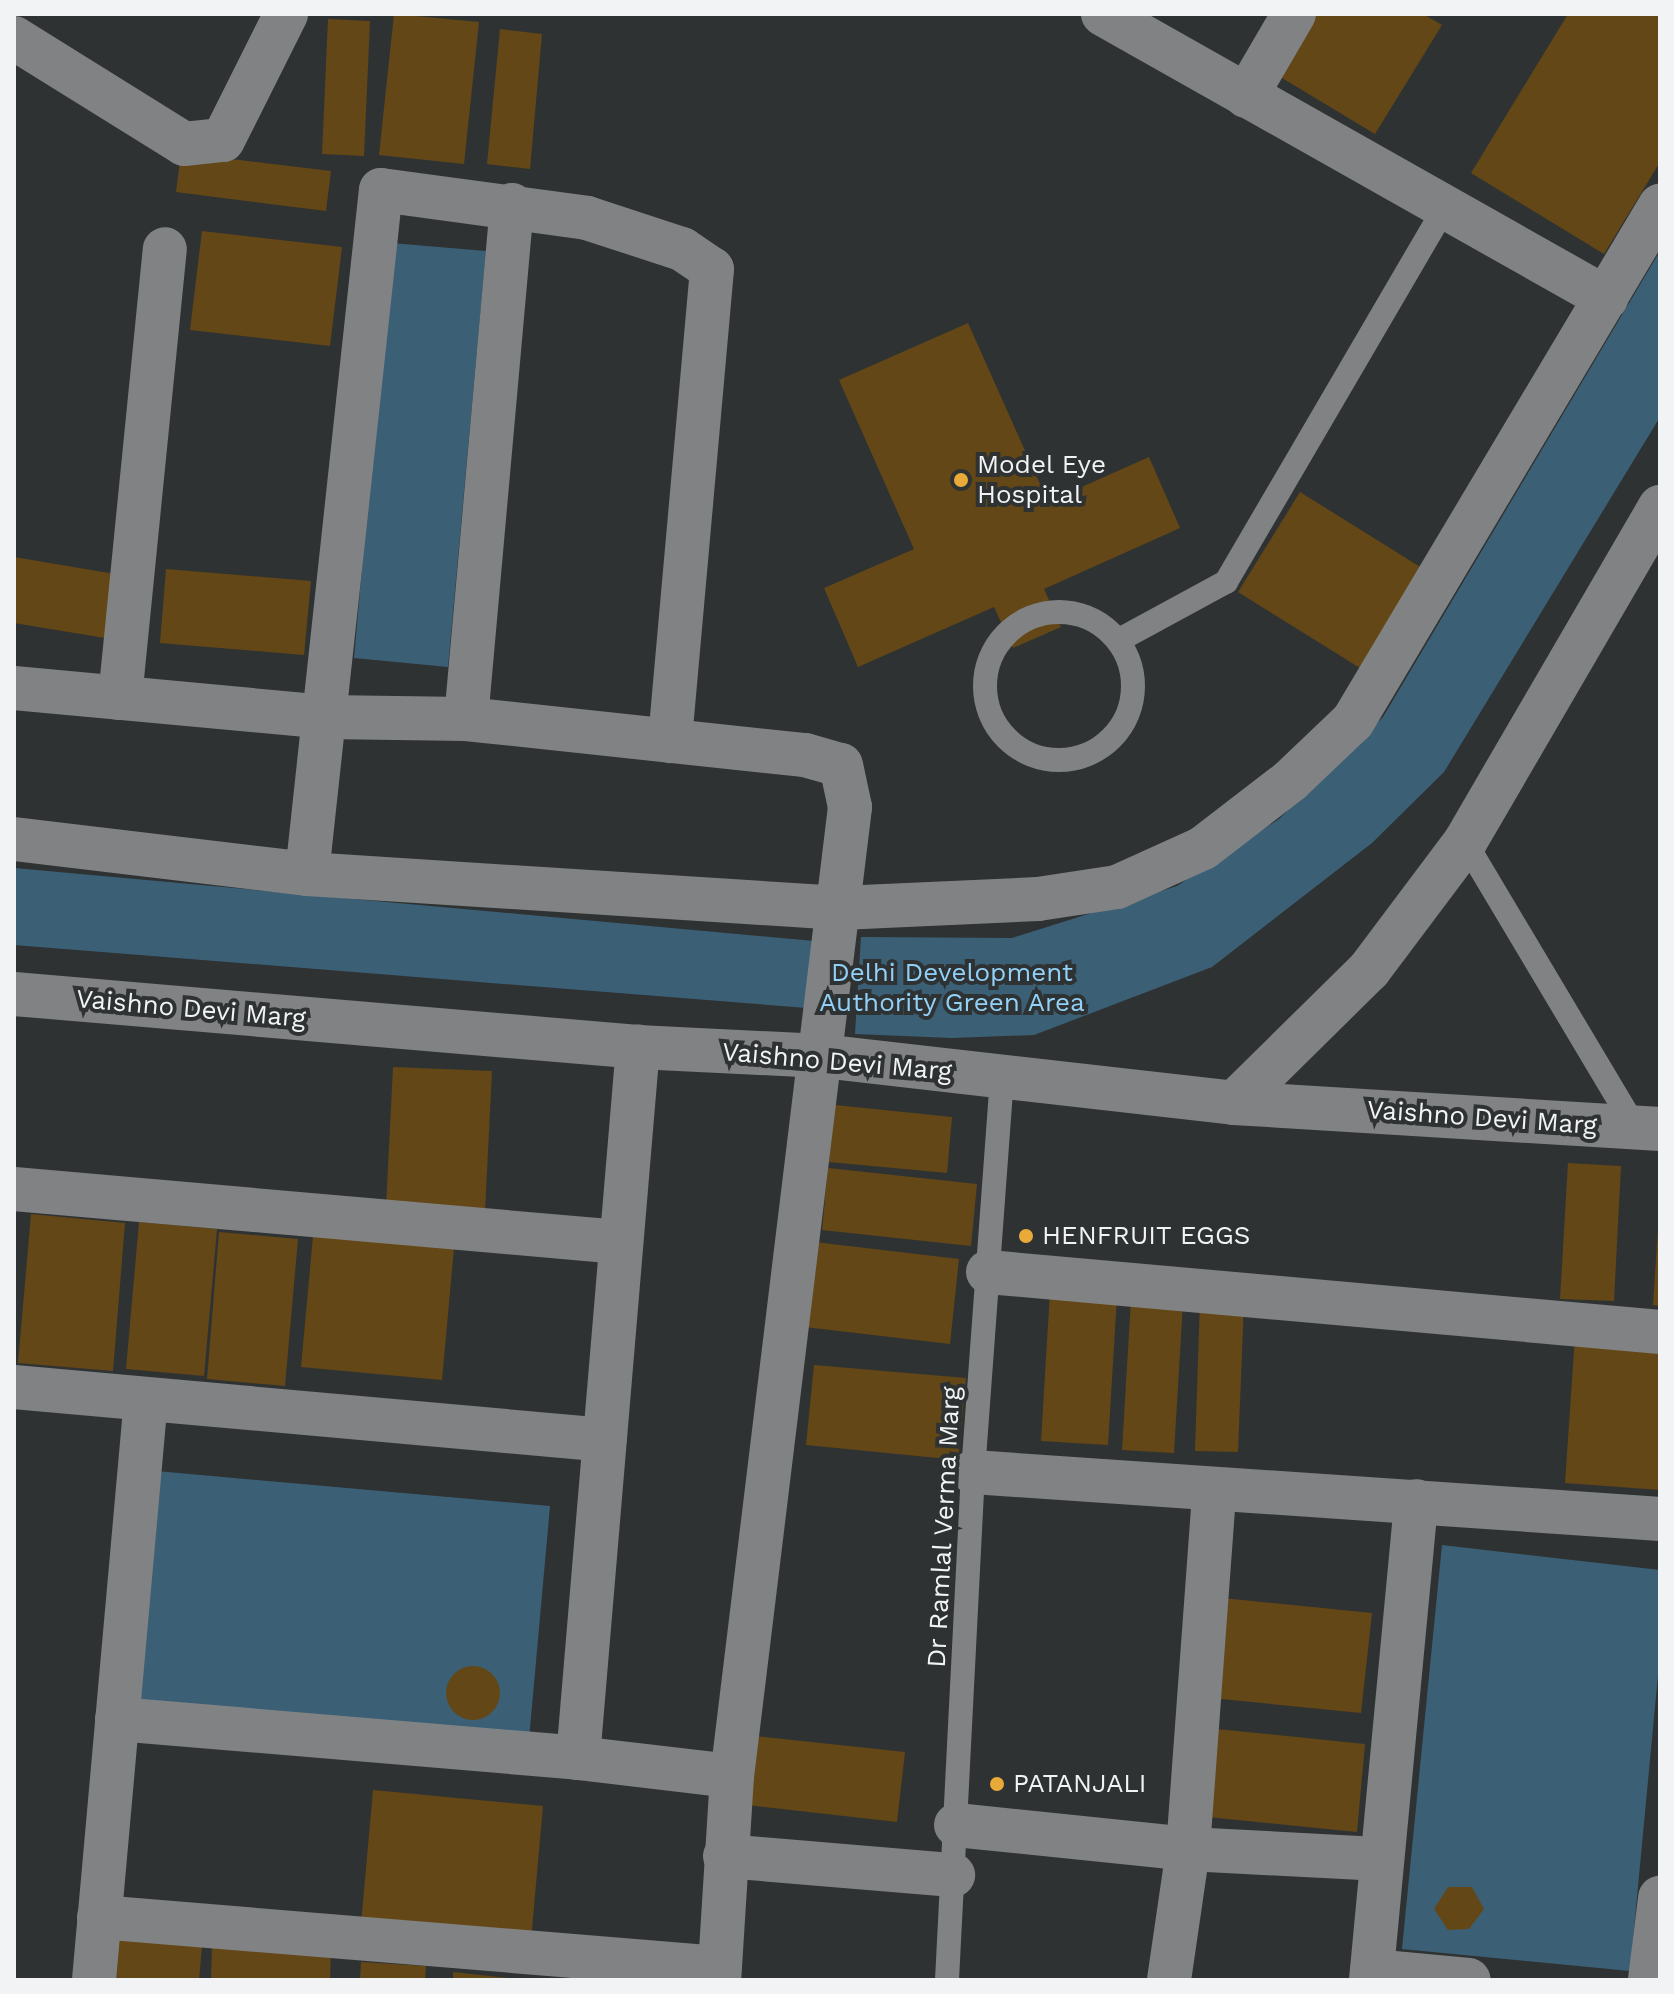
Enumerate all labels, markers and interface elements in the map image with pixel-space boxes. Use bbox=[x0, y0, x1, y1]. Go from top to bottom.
place label: Model Eye Hospital bbox=[977, 449, 1107, 510]
marker: Model Eye Hospital bbox=[952, 471, 970, 489]
park label: Delhi Development Authority Green Area bbox=[818, 957, 1086, 1018]
street label: Vaishno Devi Marg bbox=[75, 983, 307, 1035]
street label: Vaishno Devi Marg bbox=[721, 1036, 953, 1088]
street label: Vaishno Devi Marg bbox=[1366, 1094, 1598, 1142]
place label: HENFRUIT EGGS bbox=[1042, 1220, 1251, 1252]
marker: HENFRUIT EGGS bbox=[1017, 1227, 1035, 1245]
street label: Dr Ramlal Verma Marg bbox=[921, 1384, 967, 1670]
place label: PATANJALI bbox=[1013, 1768, 1147, 1800]
marker: PATANJALI bbox=[988, 1775, 1006, 1793]

